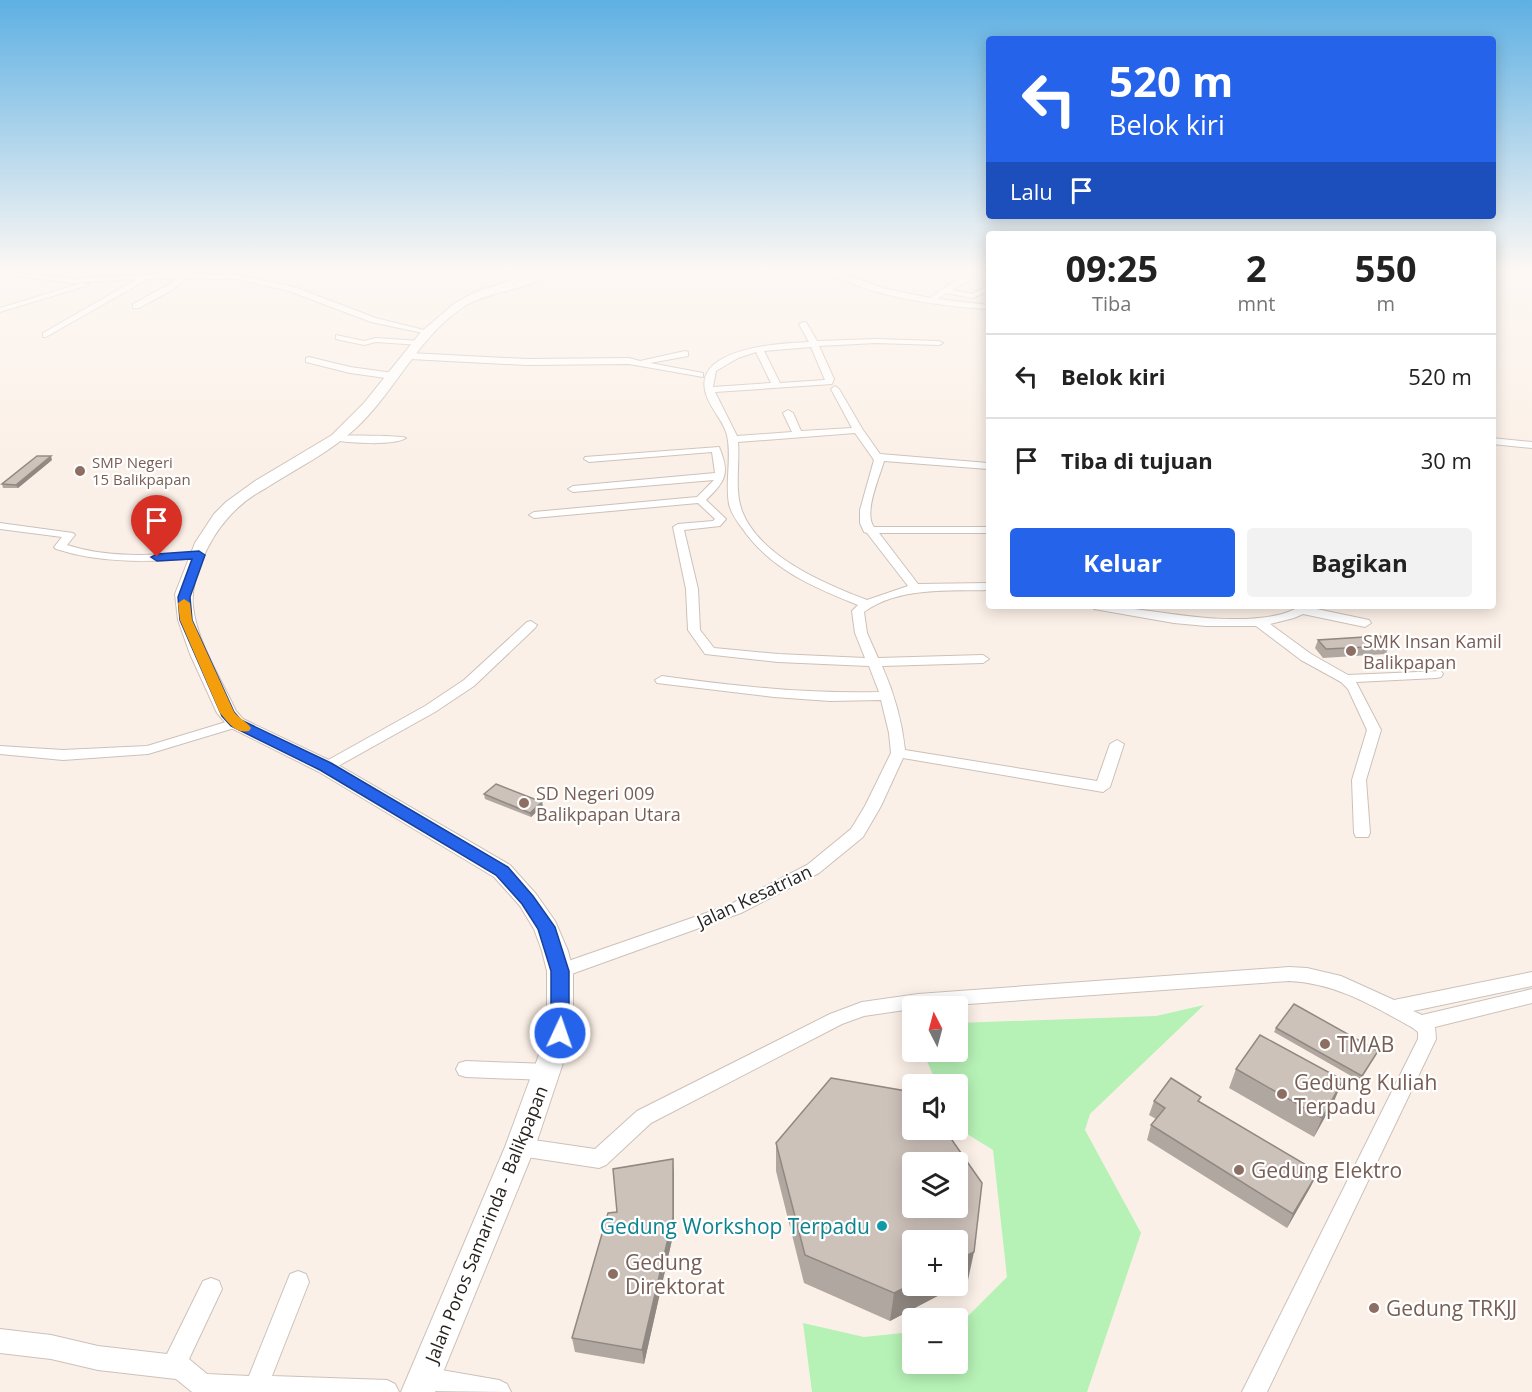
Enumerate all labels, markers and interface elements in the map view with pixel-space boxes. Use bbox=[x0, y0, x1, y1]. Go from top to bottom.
text: 520 m bbox=[1109, 52, 1233, 109]
icon: left bbox=[1010, 60, 1088, 138]
text: Belok kiri bbox=[1109, 106, 1225, 143]
icon: arrive bbox=[1065, 174, 1098, 207]
text: Lalu bbox=[1010, 176, 1053, 206]
text: 09:25 bbox=[1065, 244, 1158, 293]
text: 2 bbox=[1246, 244, 1267, 293]
text: 550 bbox=[1355, 244, 1417, 293]
text: Tiba bbox=[1092, 290, 1131, 317]
text: mnt bbox=[1237, 290, 1275, 317]
text: m bbox=[1376, 290, 1395, 317]
icon: left bbox=[1010, 360, 1043, 393]
text: Belok kiri bbox=[1061, 361, 1166, 391]
text: 520 m bbox=[1408, 361, 1472, 391]
icon: arrive bbox=[1010, 444, 1043, 477]
text: Tiba di tujuan bbox=[1061, 445, 1213, 475]
text: 30 m bbox=[1421, 445, 1472, 475]
place label: SMP Negeri 15 Balikpapan bbox=[92, 452, 191, 489]
marker: SMP Negeri 15 Balikpapan bbox=[73, 464, 87, 478]
pin bbox=[131, 495, 182, 557]
icon: arrive bbox=[140, 504, 173, 537]
button: Keluar bbox=[1010, 528, 1235, 597]
button: Bagikan bbox=[1247, 528, 1472, 597]
place label: SMK Insan Kamil Balikpapan bbox=[1363, 629, 1502, 674]
marker: SMK Insan Kamil Balikpapan bbox=[1344, 644, 1358, 658]
place label: SD Negeri 009 Balikpapan Utara bbox=[536, 781, 681, 826]
marker: SD Negeri 009 Balikpapan Utara bbox=[517, 796, 531, 810]
street label: Jalan Kesatrian bbox=[691, 859, 815, 934]
north arrow bbox=[902, 996, 968, 1062]
map controls bbox=[902, 996, 968, 1374]
position arrow bbox=[528, 1001, 592, 1065]
place label: TMAB bbox=[1337, 1030, 1394, 1058]
marker: TMAB bbox=[1318, 1037, 1332, 1051]
place label: Gedung Kuliah Terpadu bbox=[1294, 1068, 1437, 1120]
button: sound bbox=[902, 1074, 968, 1140]
street label: Jalan Poros Samarinda - Balikpapan bbox=[418, 1082, 553, 1368]
marker: Gedung Kuliah Terpadu bbox=[1275, 1087, 1289, 1101]
button: layers bbox=[902, 1152, 968, 1218]
place label: Gedung Elektro bbox=[1251, 1156, 1402, 1184]
marker: Gedung Elektro bbox=[1232, 1163, 1246, 1177]
place label: Gedung Workshop Terpadu bbox=[600, 1212, 870, 1240]
marker: Gedung Workshop Terpadu bbox=[875, 1219, 889, 1233]
button: + bbox=[902, 1230, 968, 1296]
place label: Gedung Direktorat bbox=[625, 1248, 725, 1300]
marker: Gedung Direktorat bbox=[606, 1267, 620, 1281]
place label: Gedung TRKJJ bbox=[1386, 1294, 1517, 1322]
marker: Gedung TRKJJ bbox=[1367, 1301, 1381, 1315]
button: − bbox=[902, 1308, 968, 1374]

